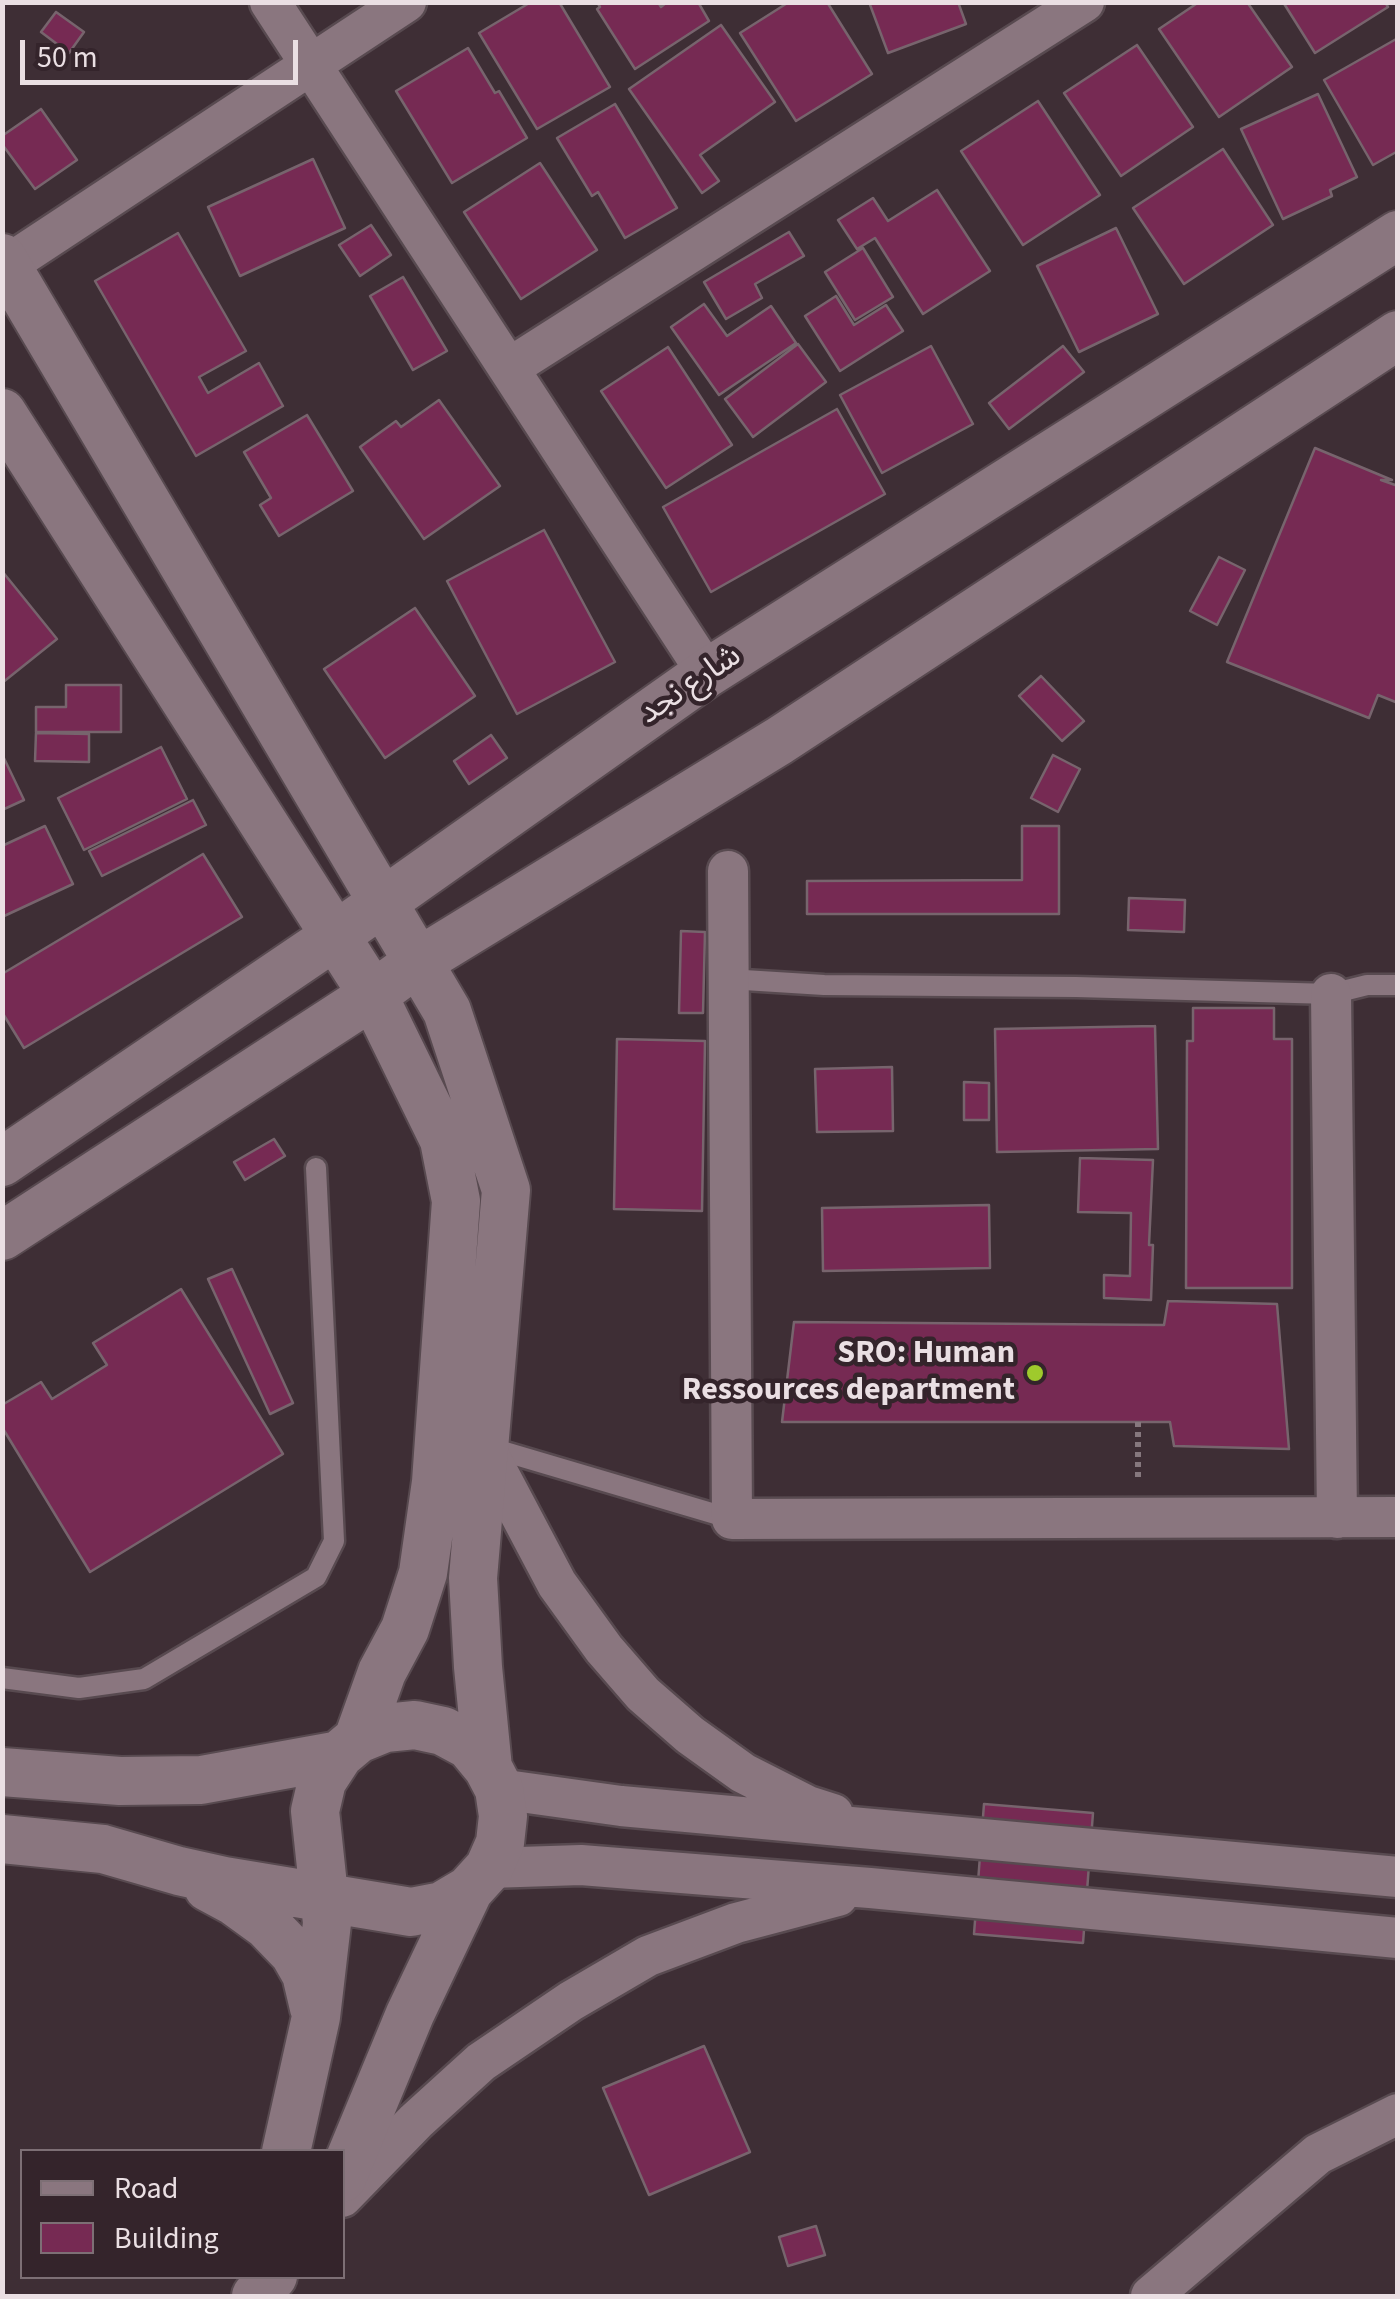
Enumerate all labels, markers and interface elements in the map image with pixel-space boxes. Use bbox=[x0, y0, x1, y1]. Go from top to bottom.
scale bar bbox=[25, 20, 302, 82]
text: 50 m bbox=[37, 36, 98, 79]
street label: شارع نجد bbox=[633, 638, 749, 734]
place label: SRO: Human Ressources department bbox=[682, 1336, 1015, 1411]
marker: SRO: Human Ressources department bbox=[1024, 1362, 1046, 1384]
legend bbox=[20, 2149, 345, 2279]
text: Road bbox=[114, 2167, 178, 2210]
text: Building bbox=[114, 2217, 219, 2260]

